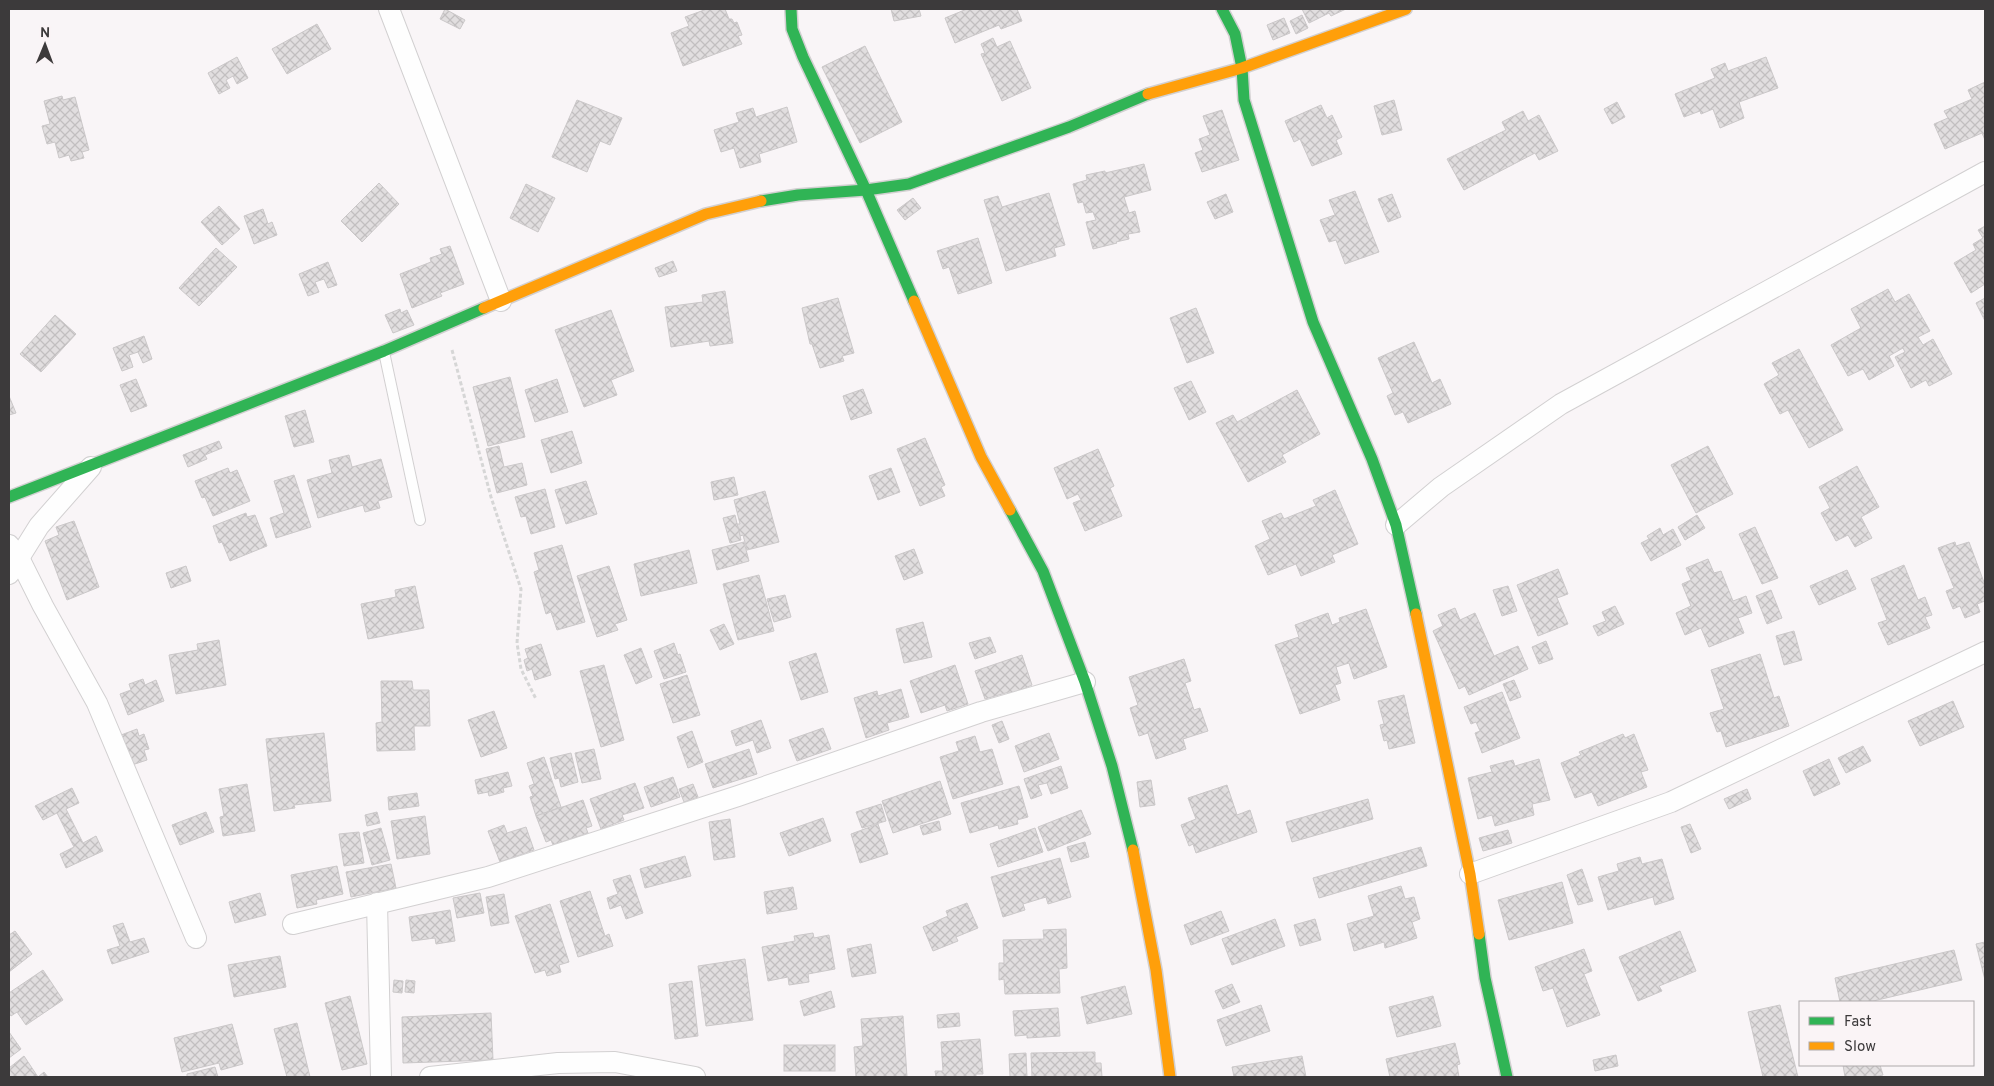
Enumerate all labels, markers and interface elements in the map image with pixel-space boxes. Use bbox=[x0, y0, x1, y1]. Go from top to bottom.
north arrow bbox=[20, 20, 70, 70]
text: N bbox=[40, 25, 50, 42]
legend bbox=[1799, 1001, 1974, 1066]
text: Fast bbox=[1844, 1013, 1872, 1032]
text: Slow bbox=[1844, 1038, 1876, 1057]

